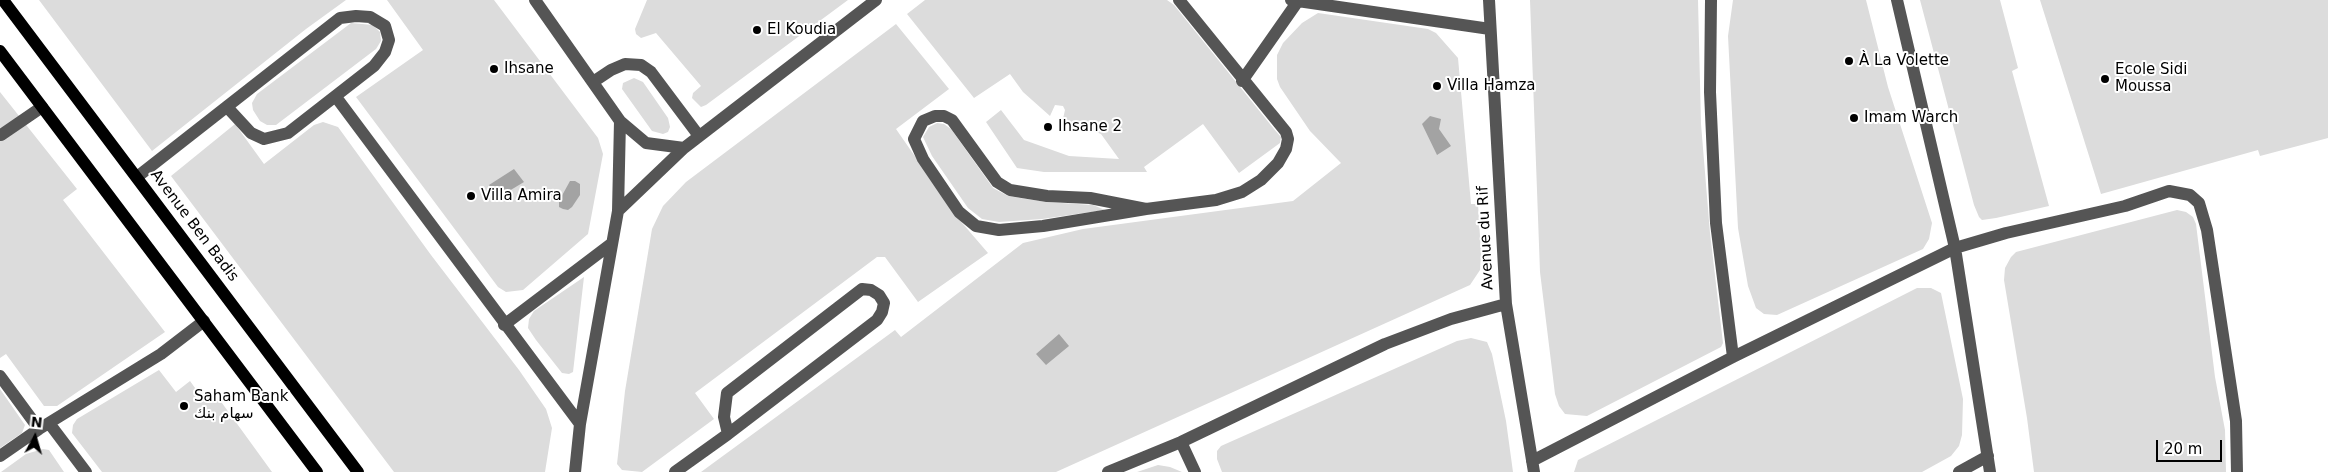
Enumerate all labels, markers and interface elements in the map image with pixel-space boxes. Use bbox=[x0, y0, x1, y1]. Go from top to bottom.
place label: El Koudia bbox=[767, 21, 836, 39]
marker: El Koudia bbox=[751, 24, 763, 36]
place label: À La Volette bbox=[1859, 52, 1949, 70]
marker: À La Volette bbox=[1843, 55, 1855, 67]
place label: Ihsane bbox=[504, 60, 554, 78]
place label: Ecole Sidi Moussa bbox=[2115, 61, 2187, 96]
marker: Ihsane bbox=[488, 63, 500, 75]
marker: Ecole Sidi Moussa bbox=[2099, 73, 2111, 85]
place label: Villa Hamza bbox=[1447, 77, 1536, 95]
marker: Villa Hamza bbox=[1431, 80, 1443, 92]
place label: Imam Warch bbox=[1864, 109, 1958, 127]
marker: Imam Warch bbox=[1848, 112, 1860, 124]
place label: Ihsane 2 bbox=[1058, 118, 1122, 136]
marker: Ihsane 2 bbox=[1042, 121, 1054, 133]
street label: Avenue Ben Badis bbox=[146, 167, 242, 285]
street label: Avenue du Rif bbox=[1474, 186, 1498, 290]
place label: Villa Amira bbox=[481, 187, 562, 205]
marker: Villa Amira bbox=[465, 190, 477, 202]
place label: Saham Bank سهام بنك bbox=[194, 388, 288, 423]
marker: Saham Bank سهام بنك bbox=[178, 400, 190, 412]
north arrow bbox=[10, 412, 60, 462]
text: N bbox=[30, 414, 43, 431]
scale bar bbox=[2158, 430, 2224, 462]
text: 20 m bbox=[2164, 440, 2202, 458]

